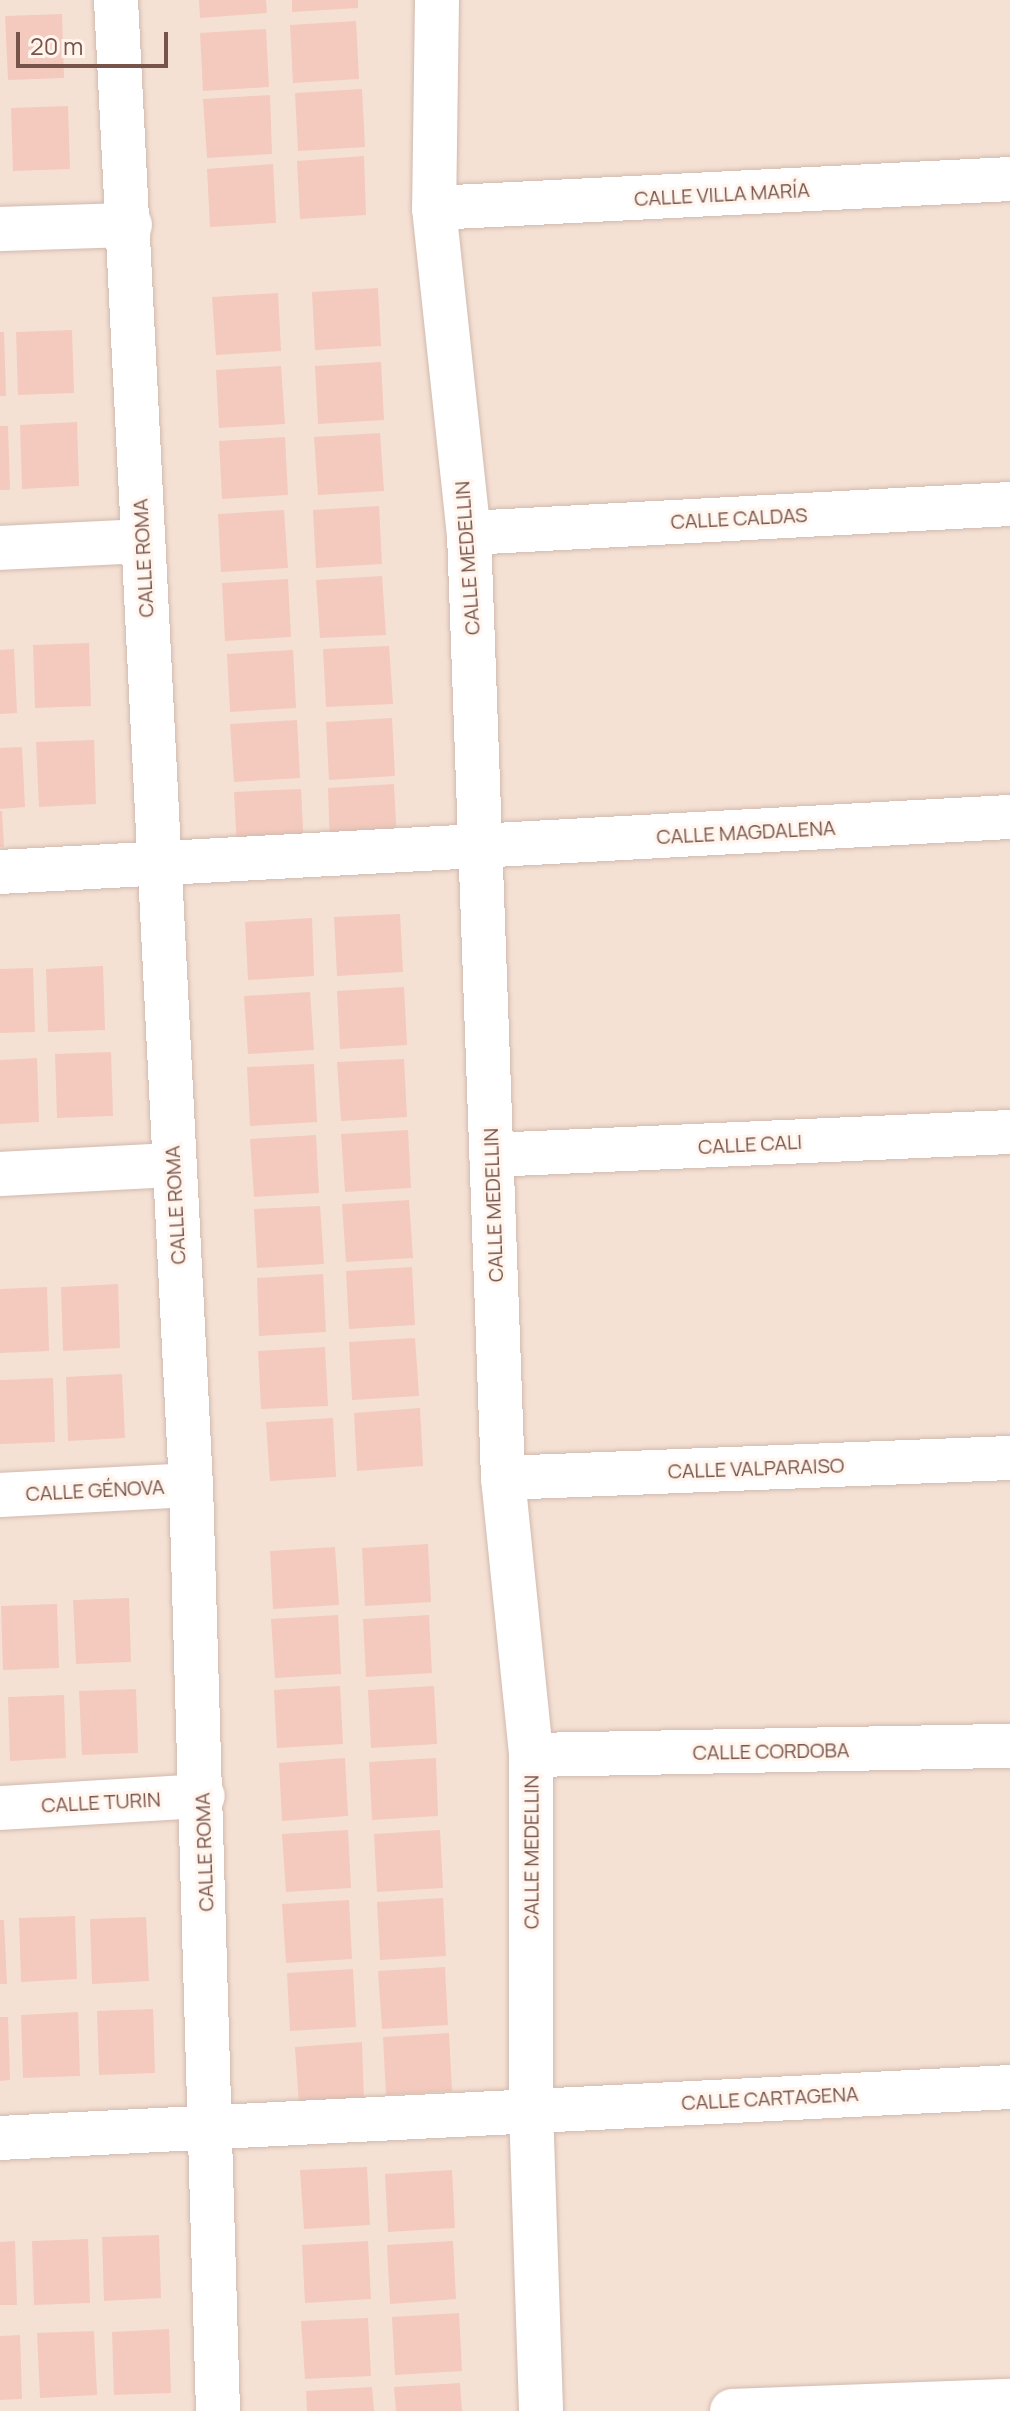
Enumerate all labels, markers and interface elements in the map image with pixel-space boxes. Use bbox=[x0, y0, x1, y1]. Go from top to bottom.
scale bar bbox=[20, 16, 172, 66]
text: 20 m bbox=[30, 29, 83, 62]
street label: CALLE VILLA MARÍA bbox=[634, 177, 810, 211]
street label: CALLE MEDELLIN bbox=[450, 480, 484, 636]
street label: CALLE ROMA bbox=[128, 498, 158, 618]
street label: CALLE CALDAS bbox=[670, 502, 808, 534]
street label: CALLE MAGDALENA bbox=[656, 815, 836, 849]
street label: CALLE MEDELLIN bbox=[478, 1128, 508, 1282]
street label: CALLE CALI bbox=[698, 1129, 802, 1159]
street label: CALLE ROMA bbox=[160, 1145, 190, 1265]
street label: CALLE VALPARAISO bbox=[667, 1453, 845, 1483]
street label: CALLE GÉNOVA bbox=[25, 1474, 165, 1506]
street label: CALLE CORDOBA bbox=[692, 1738, 850, 1764]
street label: CALLE MEDELLIN bbox=[519, 1775, 543, 1929]
street label: CALLE TURIN bbox=[41, 1787, 161, 1817]
street label: CALLE ROMA bbox=[190, 1792, 218, 1912]
street label: CALLE CARTAGENA bbox=[681, 2081, 859, 2115]

